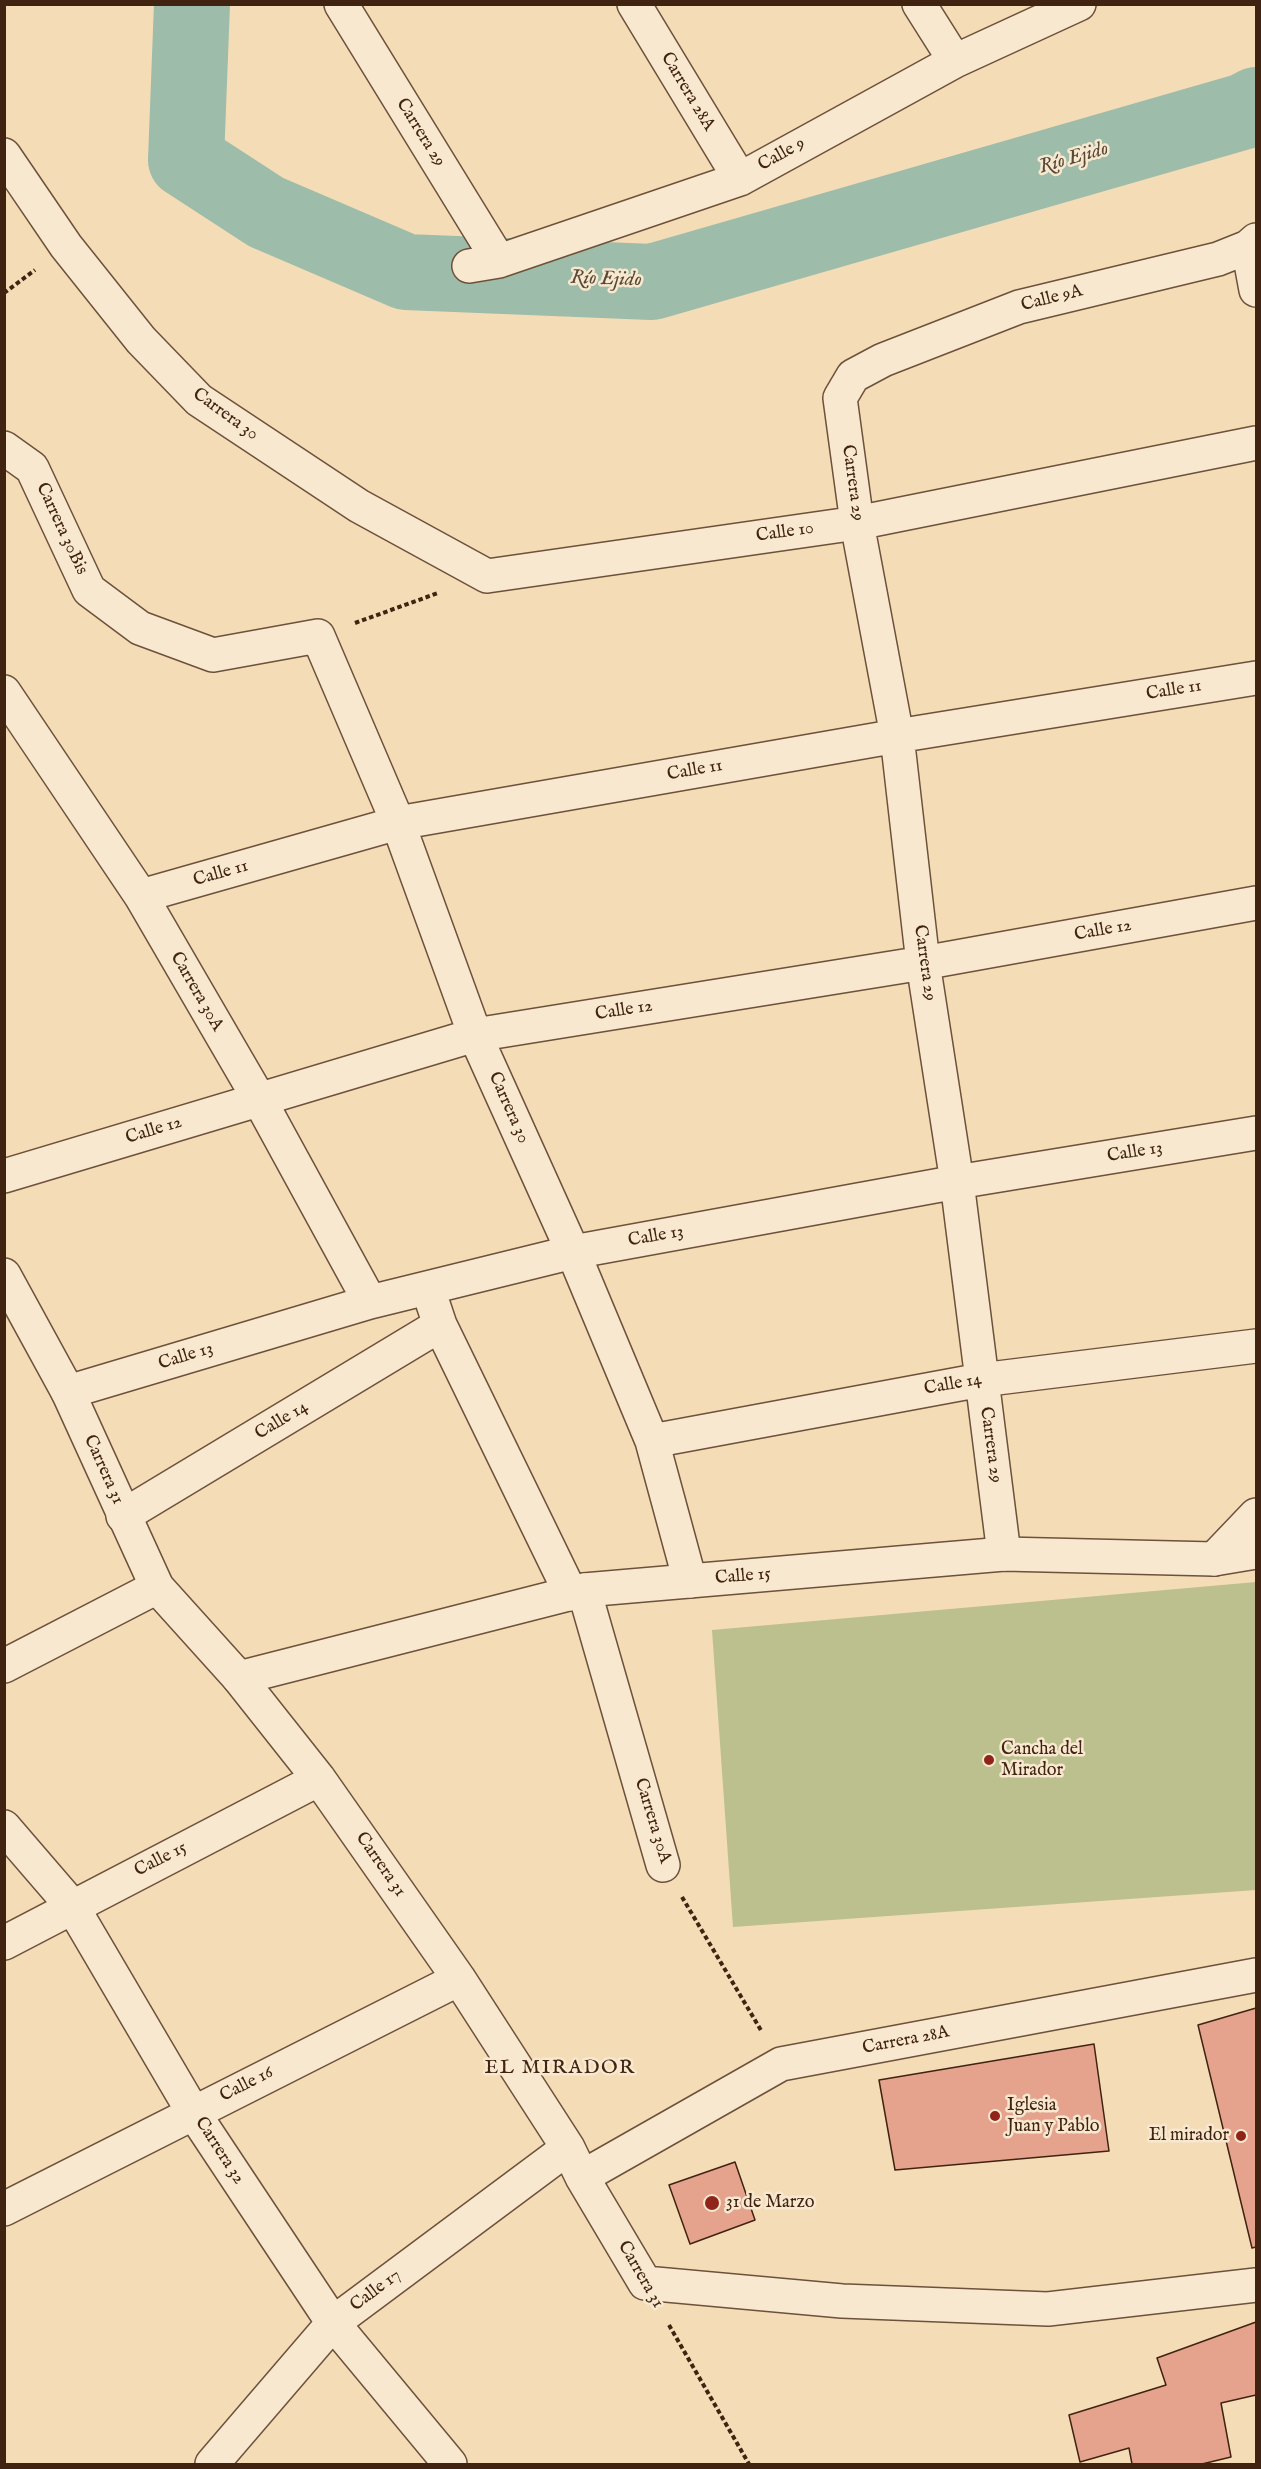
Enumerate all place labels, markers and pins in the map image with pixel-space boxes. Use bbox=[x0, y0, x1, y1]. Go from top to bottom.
place label: Cancha del Mirador bbox=[1001, 1739, 1083, 1782]
marker: Cancha del Mirador bbox=[982, 1753, 996, 1767]
place label: Iglesia Juan y Pablo bbox=[1007, 2095, 1099, 2138]
marker: Iglesia Juan y Pablo bbox=[988, 2109, 1002, 2123]
place label: El mirador bbox=[1149, 2125, 1229, 2147]
marker: El mirador bbox=[1234, 2129, 1248, 2143]
place label: 31 de Marzo bbox=[726, 2192, 814, 2214]
marker: 31 de Marzo bbox=[703, 2194, 721, 2212]

